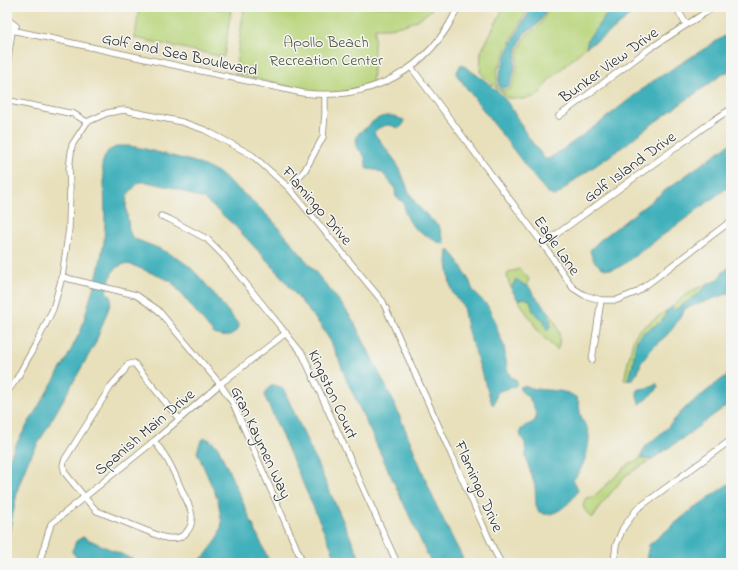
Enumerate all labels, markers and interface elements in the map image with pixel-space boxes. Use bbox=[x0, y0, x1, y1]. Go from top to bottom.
street label: Bunker View Drive bbox=[554, 21, 664, 110]
street label: Golf and Sea Boulevard bbox=[100, 27, 260, 83]
park label: Apollo Beach Recreation Center bbox=[269, 31, 383, 73]
street label: Golf Island Drive bbox=[579, 125, 682, 210]
street label: Flamingo Drive bbox=[275, 161, 358, 252]
street label: Eagle Lane bbox=[527, 211, 586, 282]
street label: Kingston Court bbox=[301, 346, 364, 444]
street label: Gran Kaymen Way bbox=[223, 382, 297, 503]
street label: Spanish Main Drive bbox=[90, 383, 201, 482]
street label: Flamingo Drive bbox=[447, 436, 509, 537]

